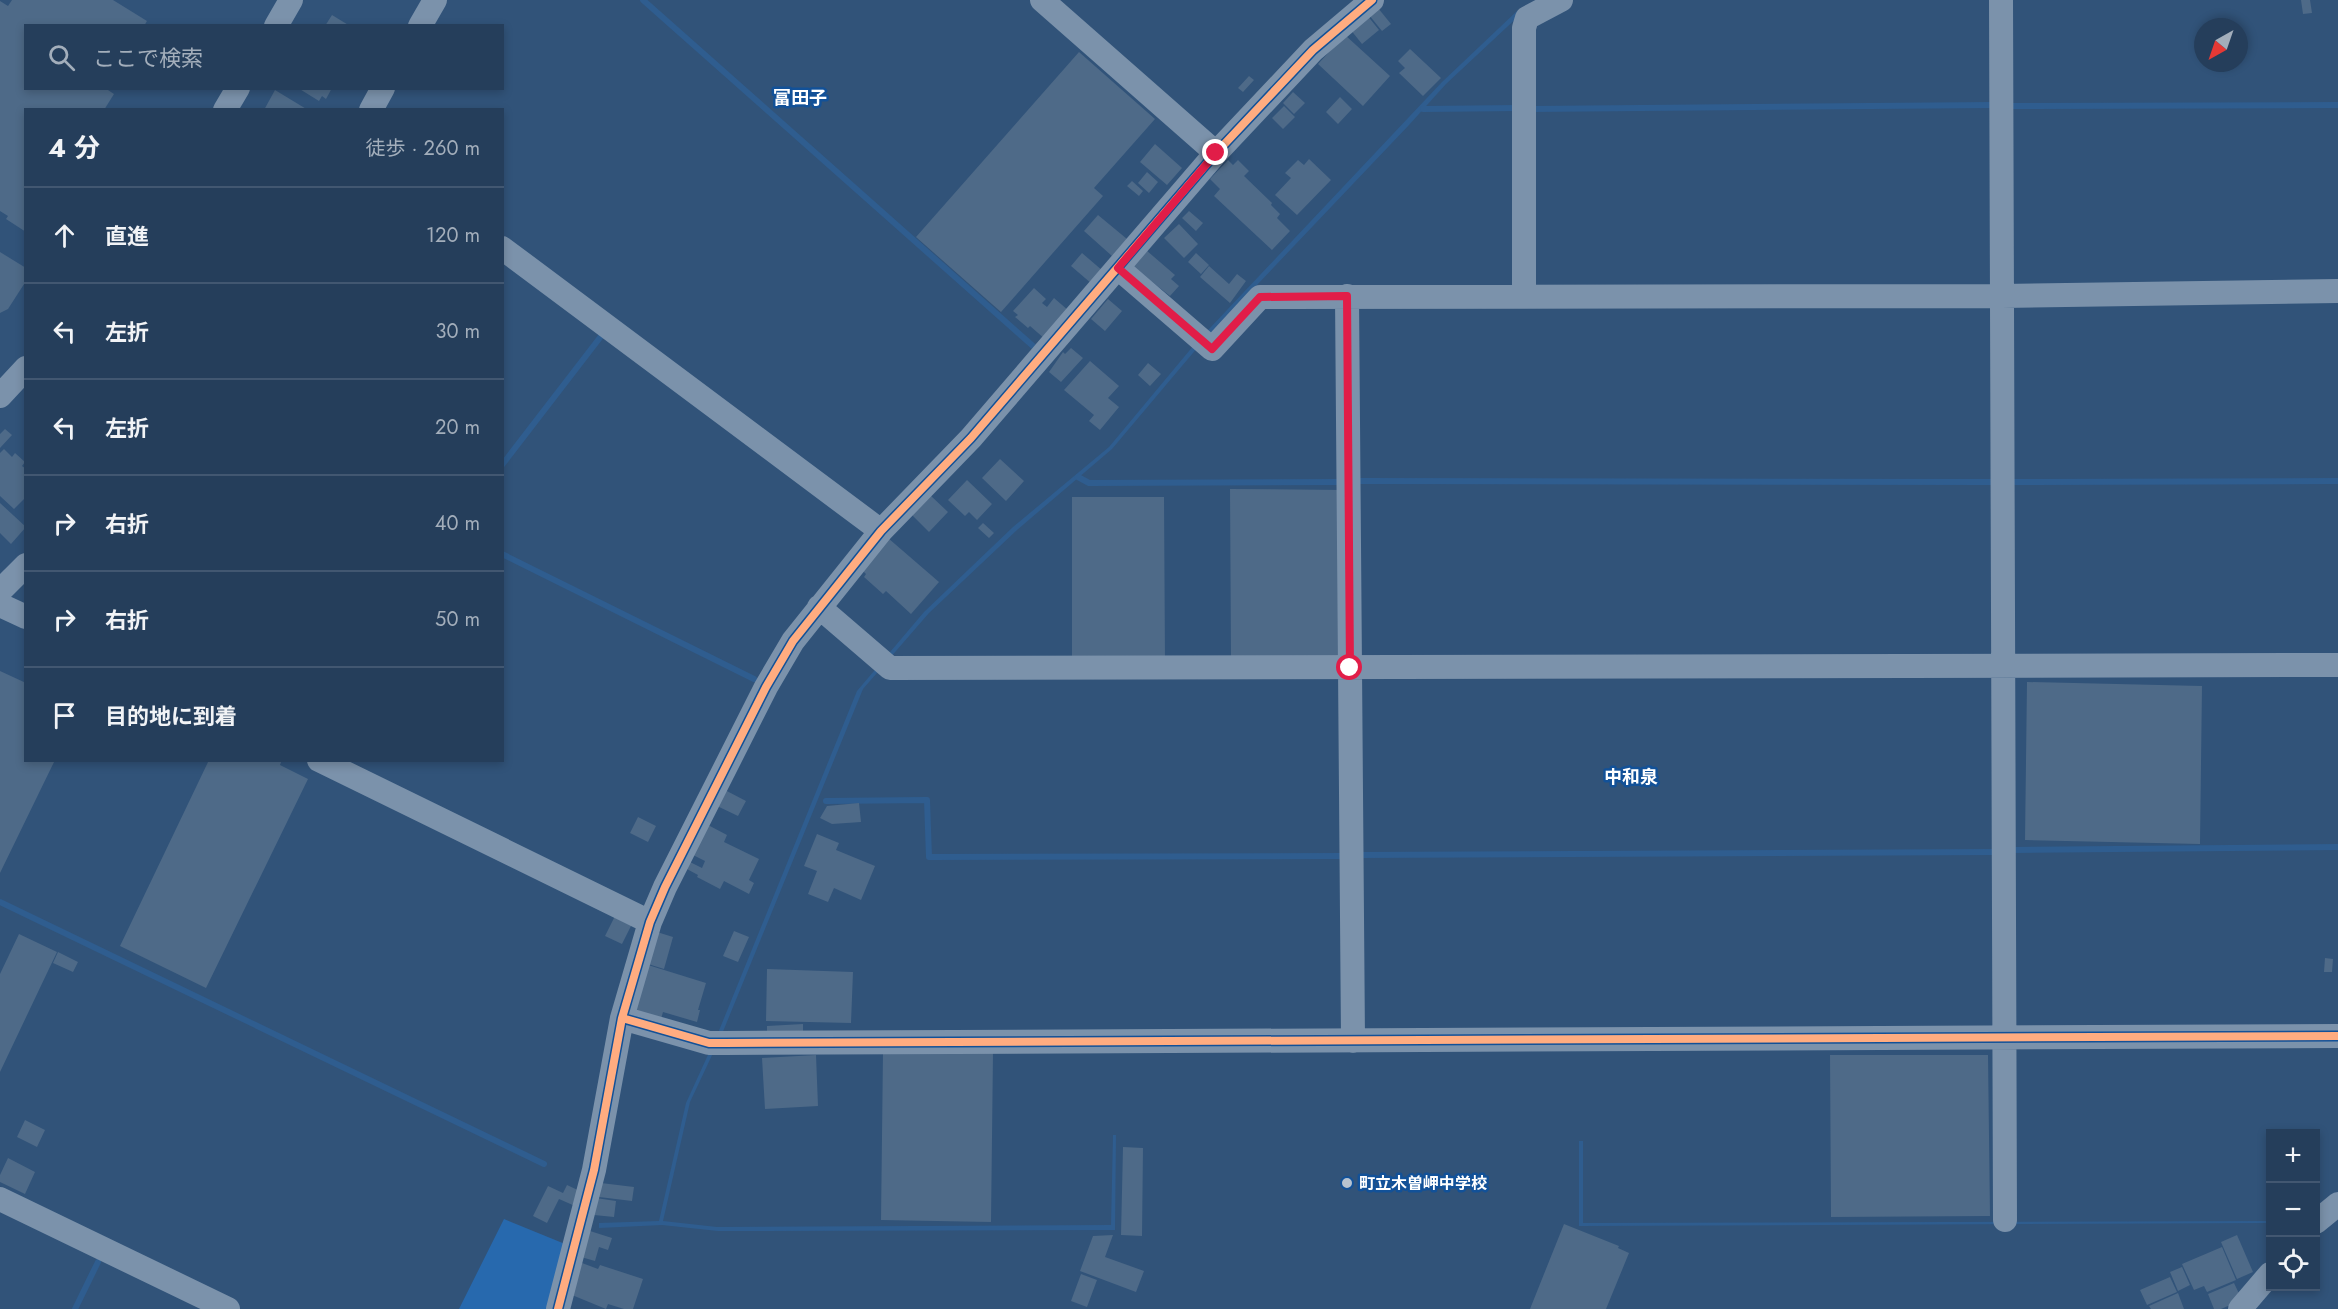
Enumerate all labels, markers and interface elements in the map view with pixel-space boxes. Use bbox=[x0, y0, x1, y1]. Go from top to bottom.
north arrow bbox=[2194, 18, 2248, 72]
search box bbox=[24, 24, 504, 90]
icon: search bbox=[45, 41, 78, 74]
text: ここで検索 bbox=[93, 42, 203, 74]
district label: 富田子 bbox=[773, 85, 827, 111]
text: 4 分 bbox=[48, 129, 100, 167]
text: 徒歩 · 260 m bbox=[366, 134, 480, 163]
route end bbox=[1202, 139, 1228, 165]
icon: ahead bbox=[48, 219, 81, 252]
text: 直進 bbox=[105, 220, 149, 252]
text: 120 m bbox=[426, 221, 480, 250]
icon: left bbox=[48, 315, 81, 348]
text: 左折 bbox=[105, 316, 149, 348]
text: 30 m bbox=[435, 317, 480, 346]
icon: left bbox=[48, 411, 81, 444]
text: 左折 bbox=[105, 412, 149, 444]
text: 20 m bbox=[435, 413, 480, 442]
icon: right bbox=[48, 507, 81, 540]
text: 右折 bbox=[105, 508, 149, 540]
text: 40 m bbox=[435, 509, 480, 538]
icon: right bbox=[48, 603, 81, 636]
text: 右折 bbox=[105, 604, 149, 636]
text: 50 m bbox=[435, 605, 480, 634]
route start bbox=[1336, 654, 1362, 680]
icon: arrive bbox=[48, 699, 81, 732]
text: 目的地に到着 bbox=[105, 700, 237, 732]
district label: 中和泉 bbox=[1604, 764, 1658, 790]
map controls bbox=[2266, 1129, 2320, 1291]
button: + bbox=[2266, 1129, 2320, 1183]
place label: 町立木曽岬中学校 bbox=[1359, 1172, 1487, 1195]
marker: 町立木曽岬中学校 bbox=[1340, 1176, 1354, 1190]
button: − bbox=[2266, 1183, 2320, 1237]
button: locate bbox=[2266, 1237, 2320, 1291]

